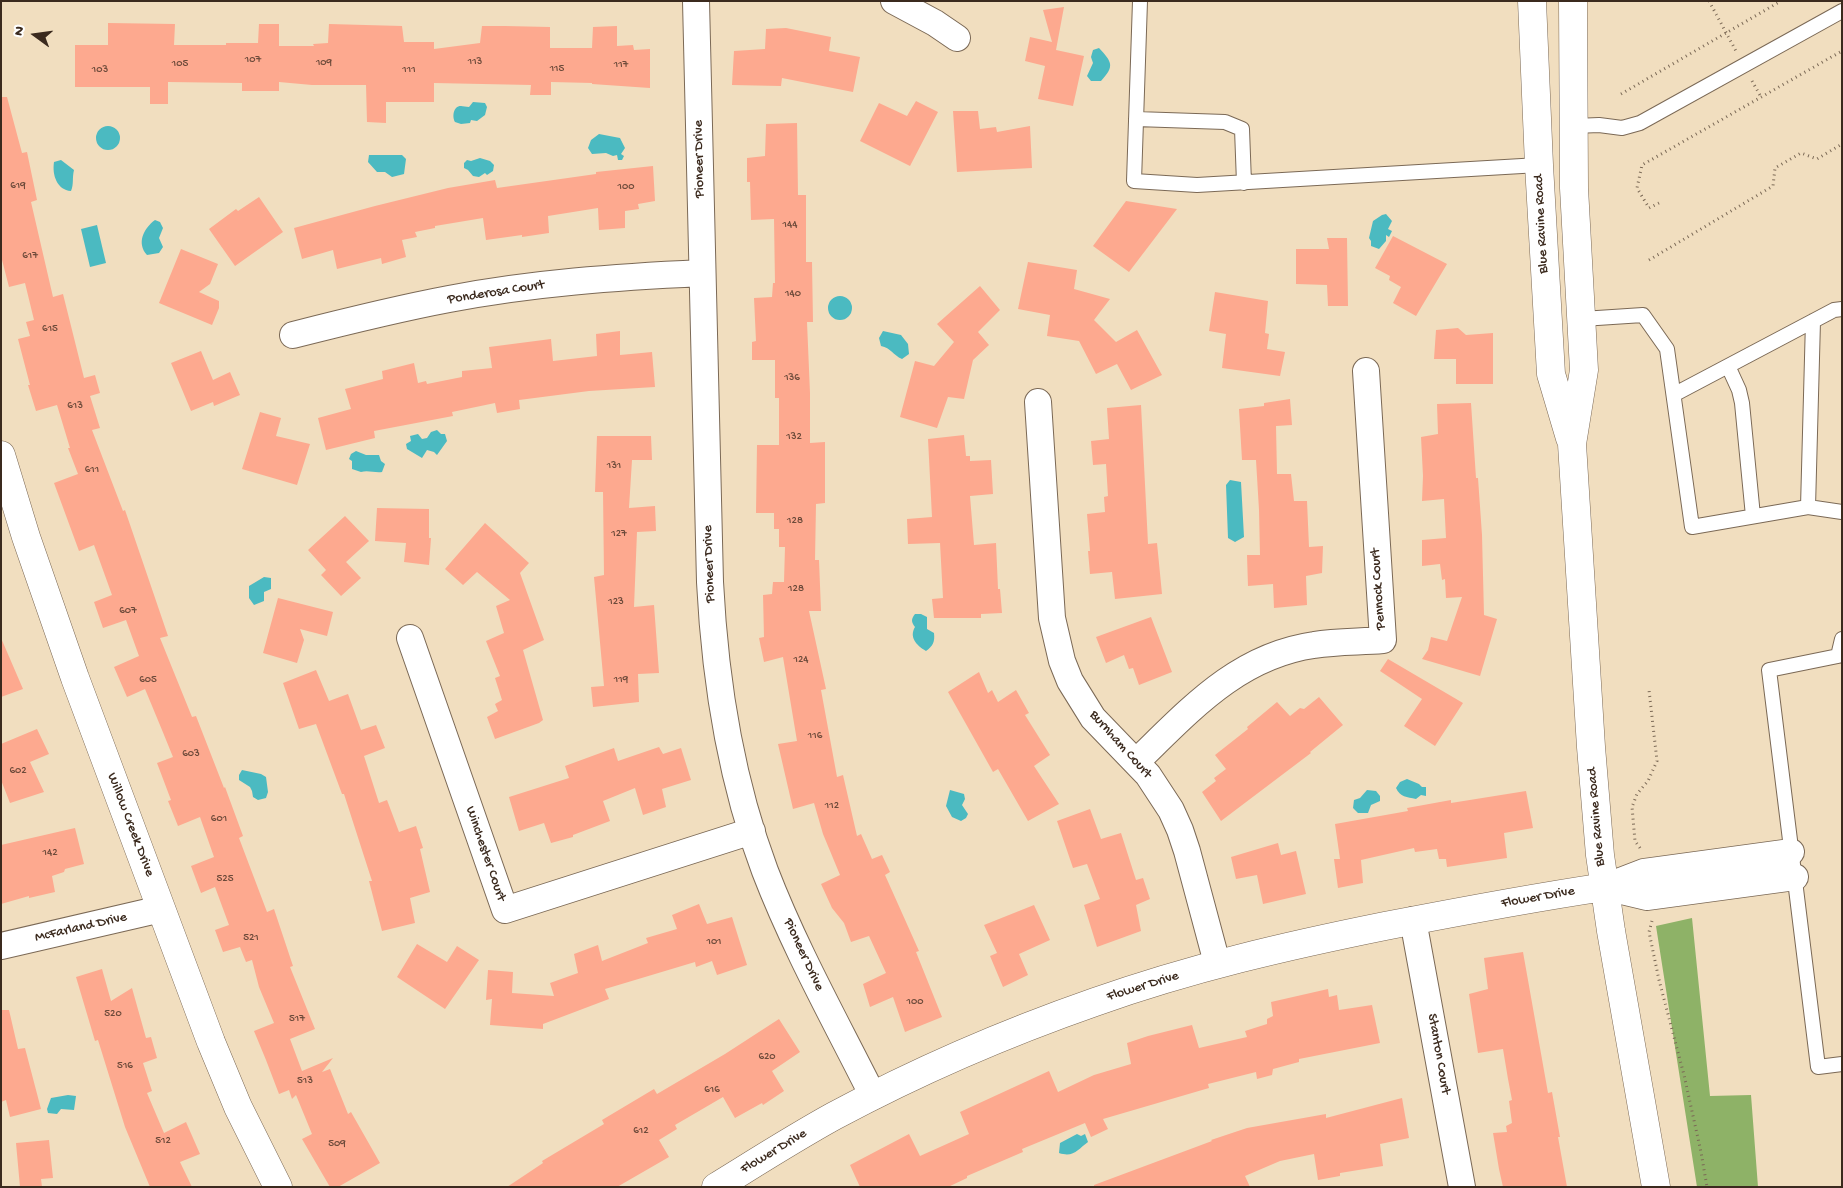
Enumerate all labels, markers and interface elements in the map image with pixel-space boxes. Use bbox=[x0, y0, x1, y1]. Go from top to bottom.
north arrow bbox=[10, 10, 60, 60]
text: N bbox=[11, 25, 29, 38]
house number: 107 bbox=[245, 53, 261, 67]
house number: 113 bbox=[468, 55, 482, 69]
house number: 109 bbox=[316, 56, 332, 70]
house number: 105 bbox=[172, 57, 188, 71]
house number: 117 bbox=[614, 58, 628, 72]
house number: 115 bbox=[550, 62, 564, 76]
house number: 103 bbox=[92, 63, 108, 77]
house number: 111 bbox=[402, 63, 416, 77]
street label: Pioneer Drive bbox=[691, 120, 709, 198]
street label: Blue Ravine Road bbox=[1531, 174, 1553, 274]
house number: 619 bbox=[10, 179, 26, 193]
house number: 100 bbox=[618, 180, 634, 194]
house number: 144 bbox=[783, 218, 797, 232]
house number: 617 bbox=[22, 249, 38, 263]
street label: Ponderosa Court bbox=[446, 277, 546, 309]
house number: 140 bbox=[785, 287, 801, 301]
house number: 615 bbox=[42, 322, 58, 336]
house number: 136 bbox=[784, 371, 800, 385]
house number: 613 bbox=[67, 399, 83, 413]
house number: 132 bbox=[786, 430, 802, 444]
house number: 131 bbox=[607, 459, 621, 473]
house number: 611 bbox=[85, 463, 99, 477]
house number: 128 bbox=[787, 514, 803, 528]
street label: Pioneer Drive bbox=[700, 525, 720, 603]
house number: 127 bbox=[611, 527, 627, 541]
street label: Pennock Court bbox=[1368, 548, 1390, 630]
house number: 128 bbox=[788, 582, 804, 596]
house number: 123 bbox=[608, 595, 624, 609]
house number: 607 bbox=[119, 604, 137, 618]
house number: 124 bbox=[793, 653, 809, 667]
house number: 605 bbox=[139, 673, 157, 687]
house number: 119 bbox=[614, 673, 628, 687]
street label: Burnham Court bbox=[1085, 707, 1155, 783]
house number: 116 bbox=[808, 729, 822, 743]
house number: 603 bbox=[182, 747, 200, 761]
house number: 602 bbox=[9, 764, 27, 778]
street label: Blue Ravine Road bbox=[1584, 767, 1610, 867]
street label: Willow Creek Drive bbox=[103, 771, 157, 879]
house number: 112 bbox=[825, 799, 839, 813]
street label: Winchester Court bbox=[461, 804, 509, 904]
house number: 601 bbox=[211, 812, 227, 826]
house number: 142 bbox=[42, 846, 58, 860]
house number: 525 bbox=[217, 872, 233, 886]
street label: Flower Drive bbox=[1500, 883, 1576, 913]
street label: McFarland Drive bbox=[33, 909, 129, 947]
street label: Pioneer Drive bbox=[779, 916, 827, 994]
house number: 521 bbox=[243, 931, 259, 945]
house number: 101 bbox=[706, 935, 722, 949]
street label: Flower Drive bbox=[1105, 968, 1181, 1006]
house number: 100 bbox=[907, 995, 923, 1009]
house number: 520 bbox=[104, 1007, 122, 1021]
house number: 517 bbox=[289, 1012, 305, 1026]
street label: Stanton Court bbox=[1423, 1012, 1453, 1096]
house number: 620 bbox=[758, 1050, 776, 1064]
house number: 516 bbox=[117, 1059, 133, 1073]
house number: 513 bbox=[297, 1074, 313, 1088]
house number: 616 bbox=[704, 1083, 720, 1097]
house number: 612 bbox=[633, 1124, 649, 1138]
street label: Flower Drive bbox=[738, 1126, 810, 1178]
house number: 512 bbox=[155, 1134, 171, 1148]
house number: 509 bbox=[328, 1137, 346, 1151]

